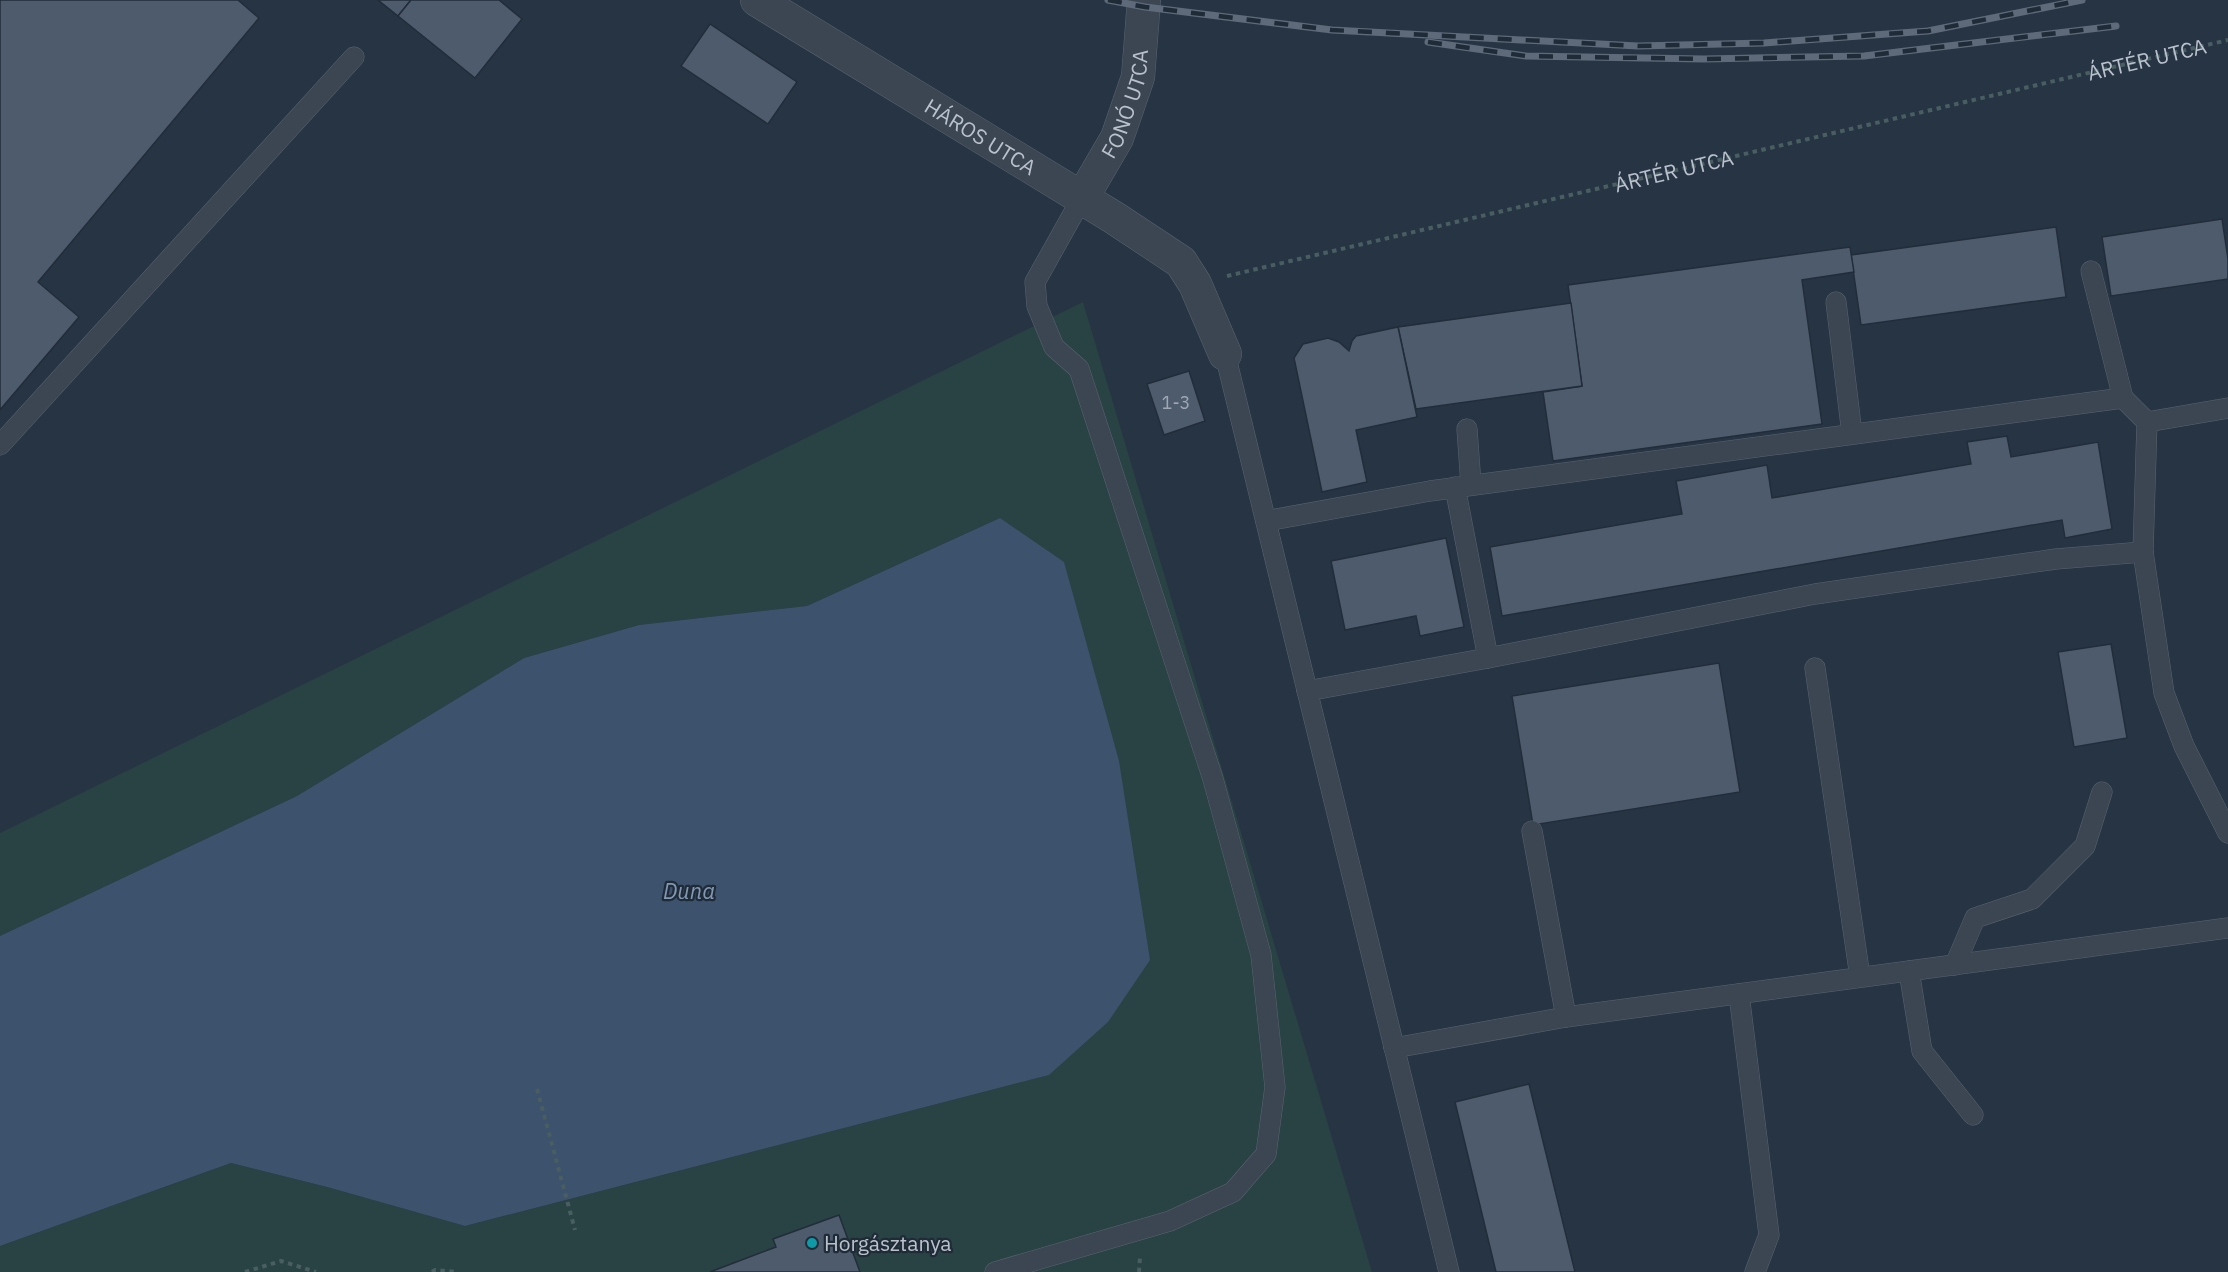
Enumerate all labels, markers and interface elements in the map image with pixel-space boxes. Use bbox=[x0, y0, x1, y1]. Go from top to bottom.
street label: ÁRTÉR UTCA bbox=[2084, 32, 2209, 87]
street label: FONÓ UTCA bbox=[1094, 48, 1154, 163]
street label: HÁROS UTCA bbox=[920, 92, 1042, 181]
street label: ÁRTÉR UTCA bbox=[1611, 143, 1736, 198]
house number: 1-3 bbox=[1162, 391, 1190, 414]
water label: Duna bbox=[663, 876, 715, 905]
place label: Horgásztanya bbox=[824, 1229, 952, 1257]
marker: Horgásztanya bbox=[805, 1236, 819, 1250]

